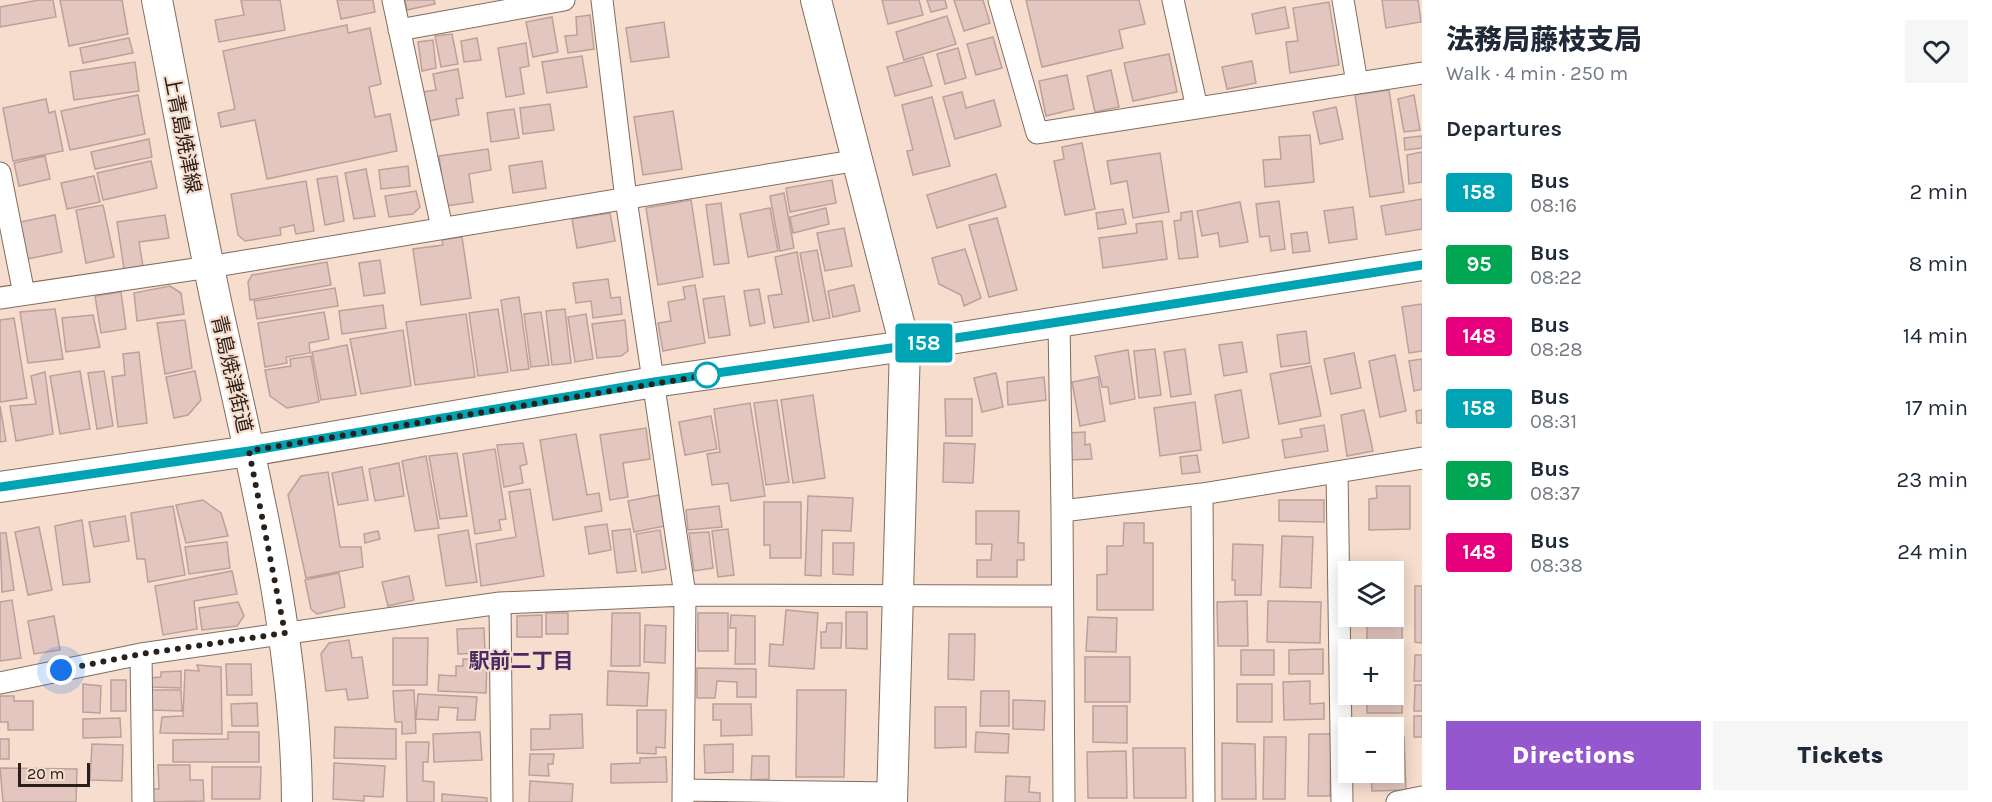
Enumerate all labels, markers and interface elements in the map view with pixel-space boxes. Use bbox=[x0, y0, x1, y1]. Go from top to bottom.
button: heart bbox=[1905, 20, 1968, 83]
text: 法務局藤枝支局 bbox=[1446, 23, 1642, 56]
text: Walk · 4 min · 250 m bbox=[1446, 62, 1628, 85]
street label: 上青島焼津線 bbox=[160, 73, 205, 195]
text: Departures bbox=[1446, 116, 1562, 142]
text: Bus bbox=[1530, 168, 1570, 194]
text: 2 min bbox=[1910, 179, 1968, 205]
text: 158 bbox=[1462, 180, 1496, 204]
text: 08:16 bbox=[1530, 194, 1577, 217]
text: Bus bbox=[1530, 240, 1570, 266]
text: 8 min bbox=[1909, 251, 1968, 277]
text: 95 bbox=[1466, 252, 1492, 276]
text: 08:22 bbox=[1530, 266, 1582, 289]
text: Bus bbox=[1530, 312, 1570, 338]
street label: 青島焼津街道 bbox=[207, 313, 256, 435]
text: 14 min bbox=[1903, 323, 1968, 349]
line badge: 158 bbox=[890, 324, 958, 362]
text: 148 bbox=[1462, 324, 1496, 348]
text: 158 bbox=[907, 331, 941, 355]
text: 08:28 bbox=[1530, 338, 1583, 361]
unlabelled marker bbox=[694, 362, 720, 388]
text: Bus bbox=[1530, 384, 1570, 410]
text: 17 min bbox=[1905, 395, 1968, 421]
text: 158 bbox=[1462, 396, 1496, 420]
text: 08:31 bbox=[1530, 410, 1577, 433]
text: Bus bbox=[1530, 456, 1570, 482]
text: 23 min bbox=[1897, 467, 1968, 493]
text: 95 bbox=[1466, 468, 1492, 492]
text: 08:37 bbox=[1530, 482, 1580, 505]
text: Bus bbox=[1530, 528, 1570, 554]
text: 24 min bbox=[1897, 539, 1968, 565]
text: 148 bbox=[1462, 540, 1496, 564]
text: 08:38 bbox=[1530, 554, 1583, 577]
map controls bbox=[1338, 561, 1404, 783]
button: layers bbox=[1338, 561, 1404, 627]
button: + bbox=[1338, 639, 1404, 705]
district label: 駅前二丁目 bbox=[469, 649, 574, 673]
your location bbox=[46, 655, 76, 685]
button: − bbox=[1338, 717, 1404, 783]
button: Directions bbox=[1446, 721, 1701, 790]
button: Tickets bbox=[1713, 721, 1968, 790]
scale bar bbox=[18, 760, 90, 788]
text: 20 m bbox=[27, 764, 65, 783]

